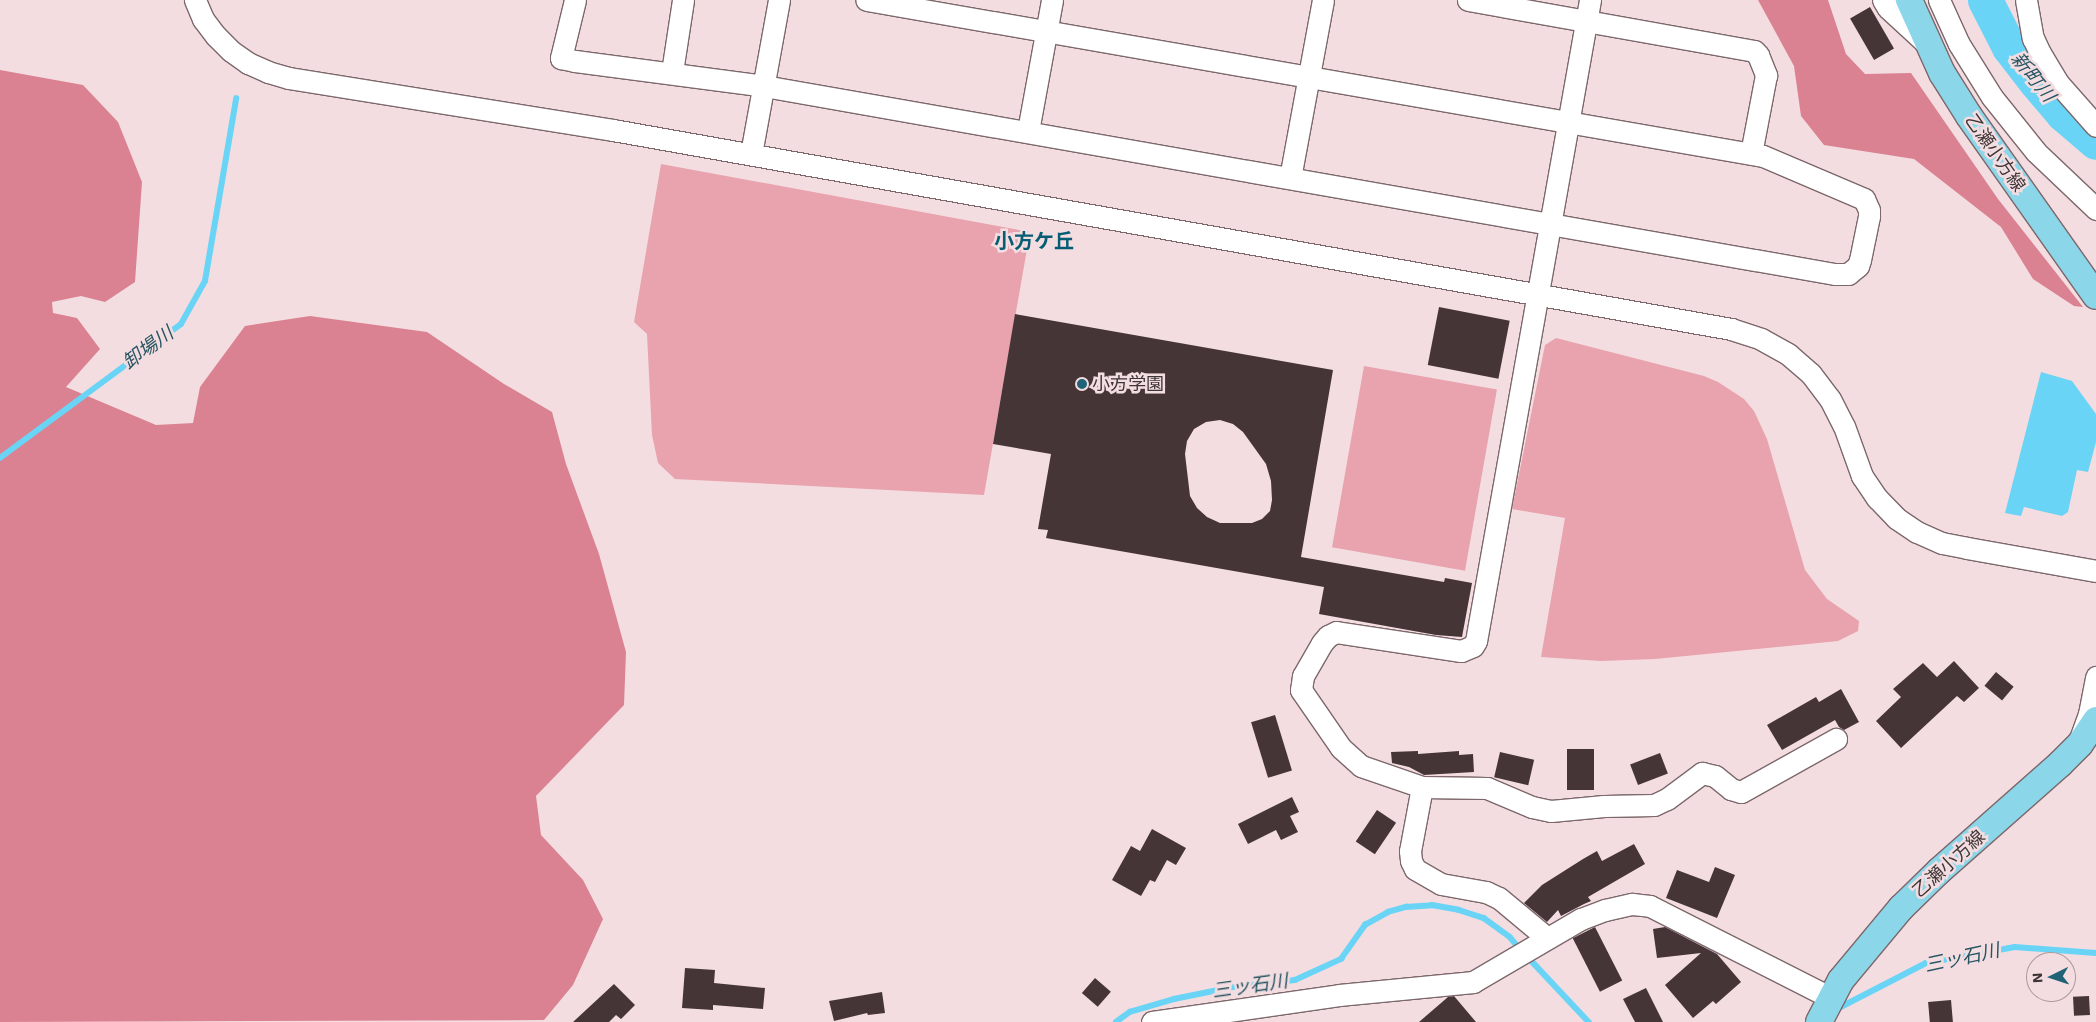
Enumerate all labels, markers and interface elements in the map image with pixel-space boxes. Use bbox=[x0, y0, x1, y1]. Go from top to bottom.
water label: 新町川 bbox=[2006, 48, 2060, 106]
street label: 乙瀬小方線 bbox=[1960, 110, 2030, 196]
district label: 小方ケ丘 bbox=[994, 229, 1074, 253]
water label: 卸場川 bbox=[118, 322, 178, 374]
place label: 小方学園 bbox=[1092, 373, 1164, 395]
marker: 小方学園 bbox=[1076, 378, 1088, 390]
street label: 乙瀬小方線 bbox=[1908, 826, 1990, 902]
water label: 三ッ石川 bbox=[1922, 939, 2002, 977]
north arrow bbox=[2026, 952, 2076, 1002]
water label: 三ッ石川 bbox=[1211, 969, 1289, 1003]
text: N bbox=[2029, 972, 2045, 984]

